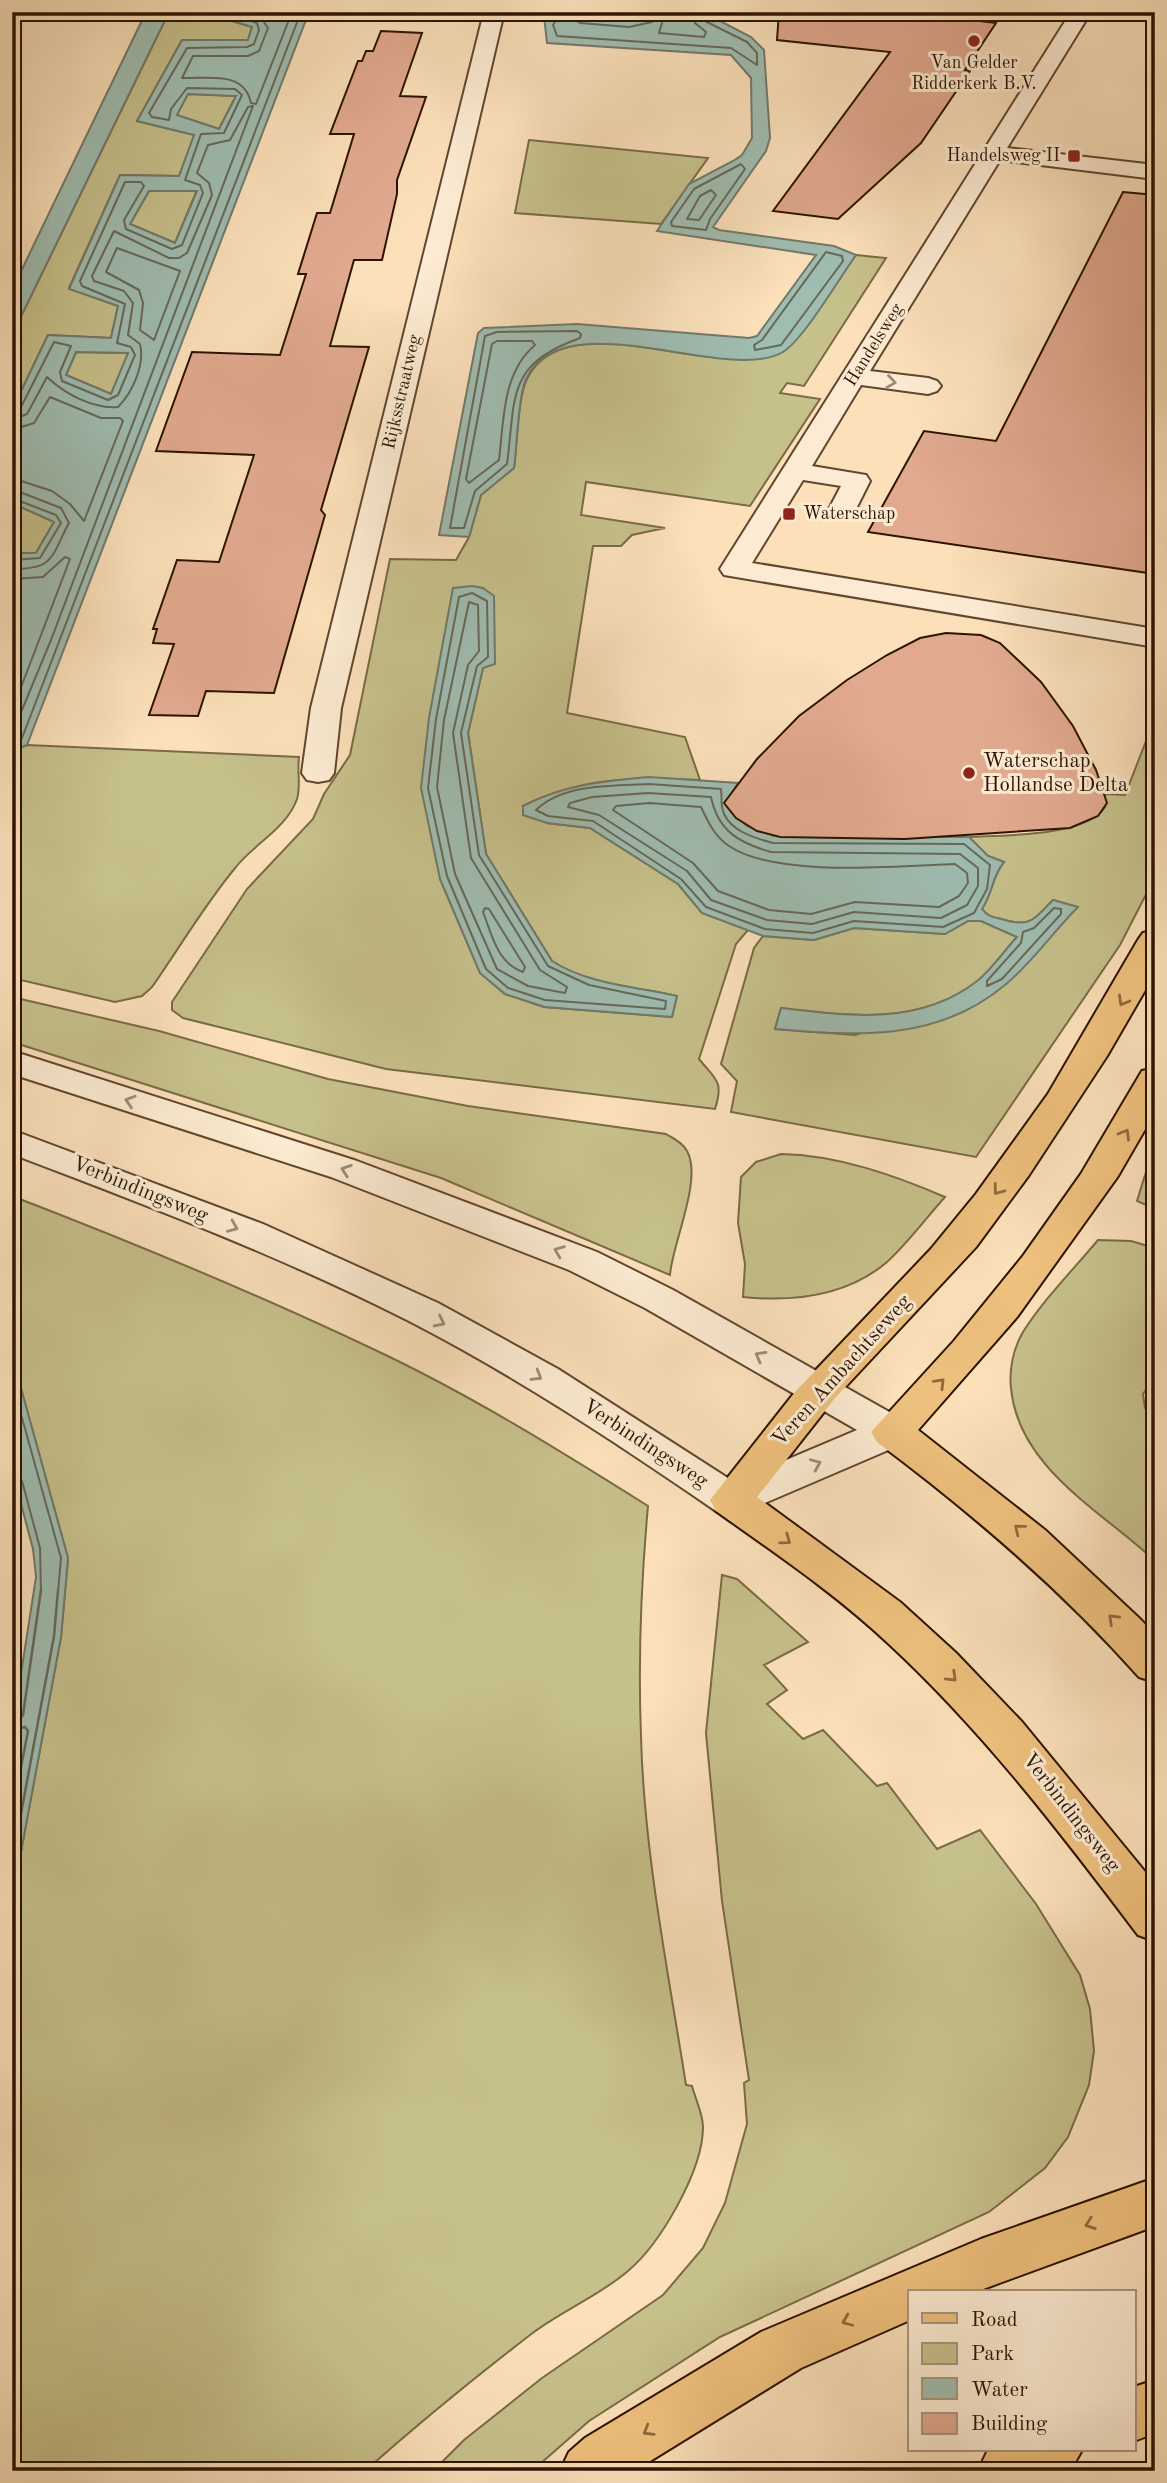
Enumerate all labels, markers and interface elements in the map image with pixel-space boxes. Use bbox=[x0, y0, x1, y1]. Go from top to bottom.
marker: Van Gelder Ridderkerk B.V. bbox=[966, 33, 982, 49]
place label: Van Gelder Ridderkerk B.V. bbox=[911, 54, 1037, 93]
place label: Handelsweg II bbox=[947, 147, 1060, 165]
marker: Handelsweg II bbox=[1066, 148, 1082, 164]
street label: Handelsweg bbox=[841, 300, 907, 390]
street label: Rijksstraatweg bbox=[380, 333, 424, 451]
one-way arrow bbox=[885, 374, 897, 389]
place label: Waterschap bbox=[803, 505, 895, 523]
marker: Waterschap bbox=[781, 506, 797, 522]
place label: Waterschap Hollandse Delta bbox=[983, 751, 1128, 796]
marker: Waterschap Hollandse Delta bbox=[961, 765, 977, 781]
one-way arrow bbox=[1118, 993, 1131, 1006]
one-way arrow bbox=[124, 1094, 136, 1109]
one-way arrow bbox=[1117, 1128, 1130, 1141]
street label: Verbindingsweg bbox=[69, 1153, 212, 1227]
one-way arrow bbox=[341, 1164, 353, 1178]
one-way arrow bbox=[993, 1183, 1006, 1195]
one-way arrow bbox=[226, 1219, 238, 1233]
one-way arrow bbox=[553, 1246, 565, 1260]
street label: Veren Ambachtseweg bbox=[769, 1291, 916, 1451]
one-way arrow bbox=[433, 1313, 445, 1327]
one-way arrow bbox=[755, 1351, 767, 1364]
one-way arrow bbox=[530, 1368, 543, 1381]
one-way arrow bbox=[931, 1379, 944, 1392]
street label: Verbindingsweg bbox=[578, 1396, 712, 1493]
one-way arrow bbox=[809, 1458, 822, 1472]
one-way arrow bbox=[1014, 1525, 1027, 1537]
one-way arrow bbox=[778, 1532, 791, 1544]
one-way arrow bbox=[1108, 1614, 1121, 1627]
one-way arrow bbox=[944, 1669, 957, 1682]
street label: Verbindingsweg bbox=[1018, 1749, 1124, 1877]
one-way arrow bbox=[1085, 2216, 1097, 2230]
legend bbox=[908, 2290, 1136, 2452]
text: Road bbox=[971, 2310, 1018, 2331]
one-way arrow bbox=[842, 2313, 854, 2327]
text: Park bbox=[971, 2344, 1014, 2365]
text: Water bbox=[971, 2380, 1028, 2401]
text: Building bbox=[971, 2414, 1048, 2435]
one-way arrow bbox=[643, 2422, 656, 2435]

